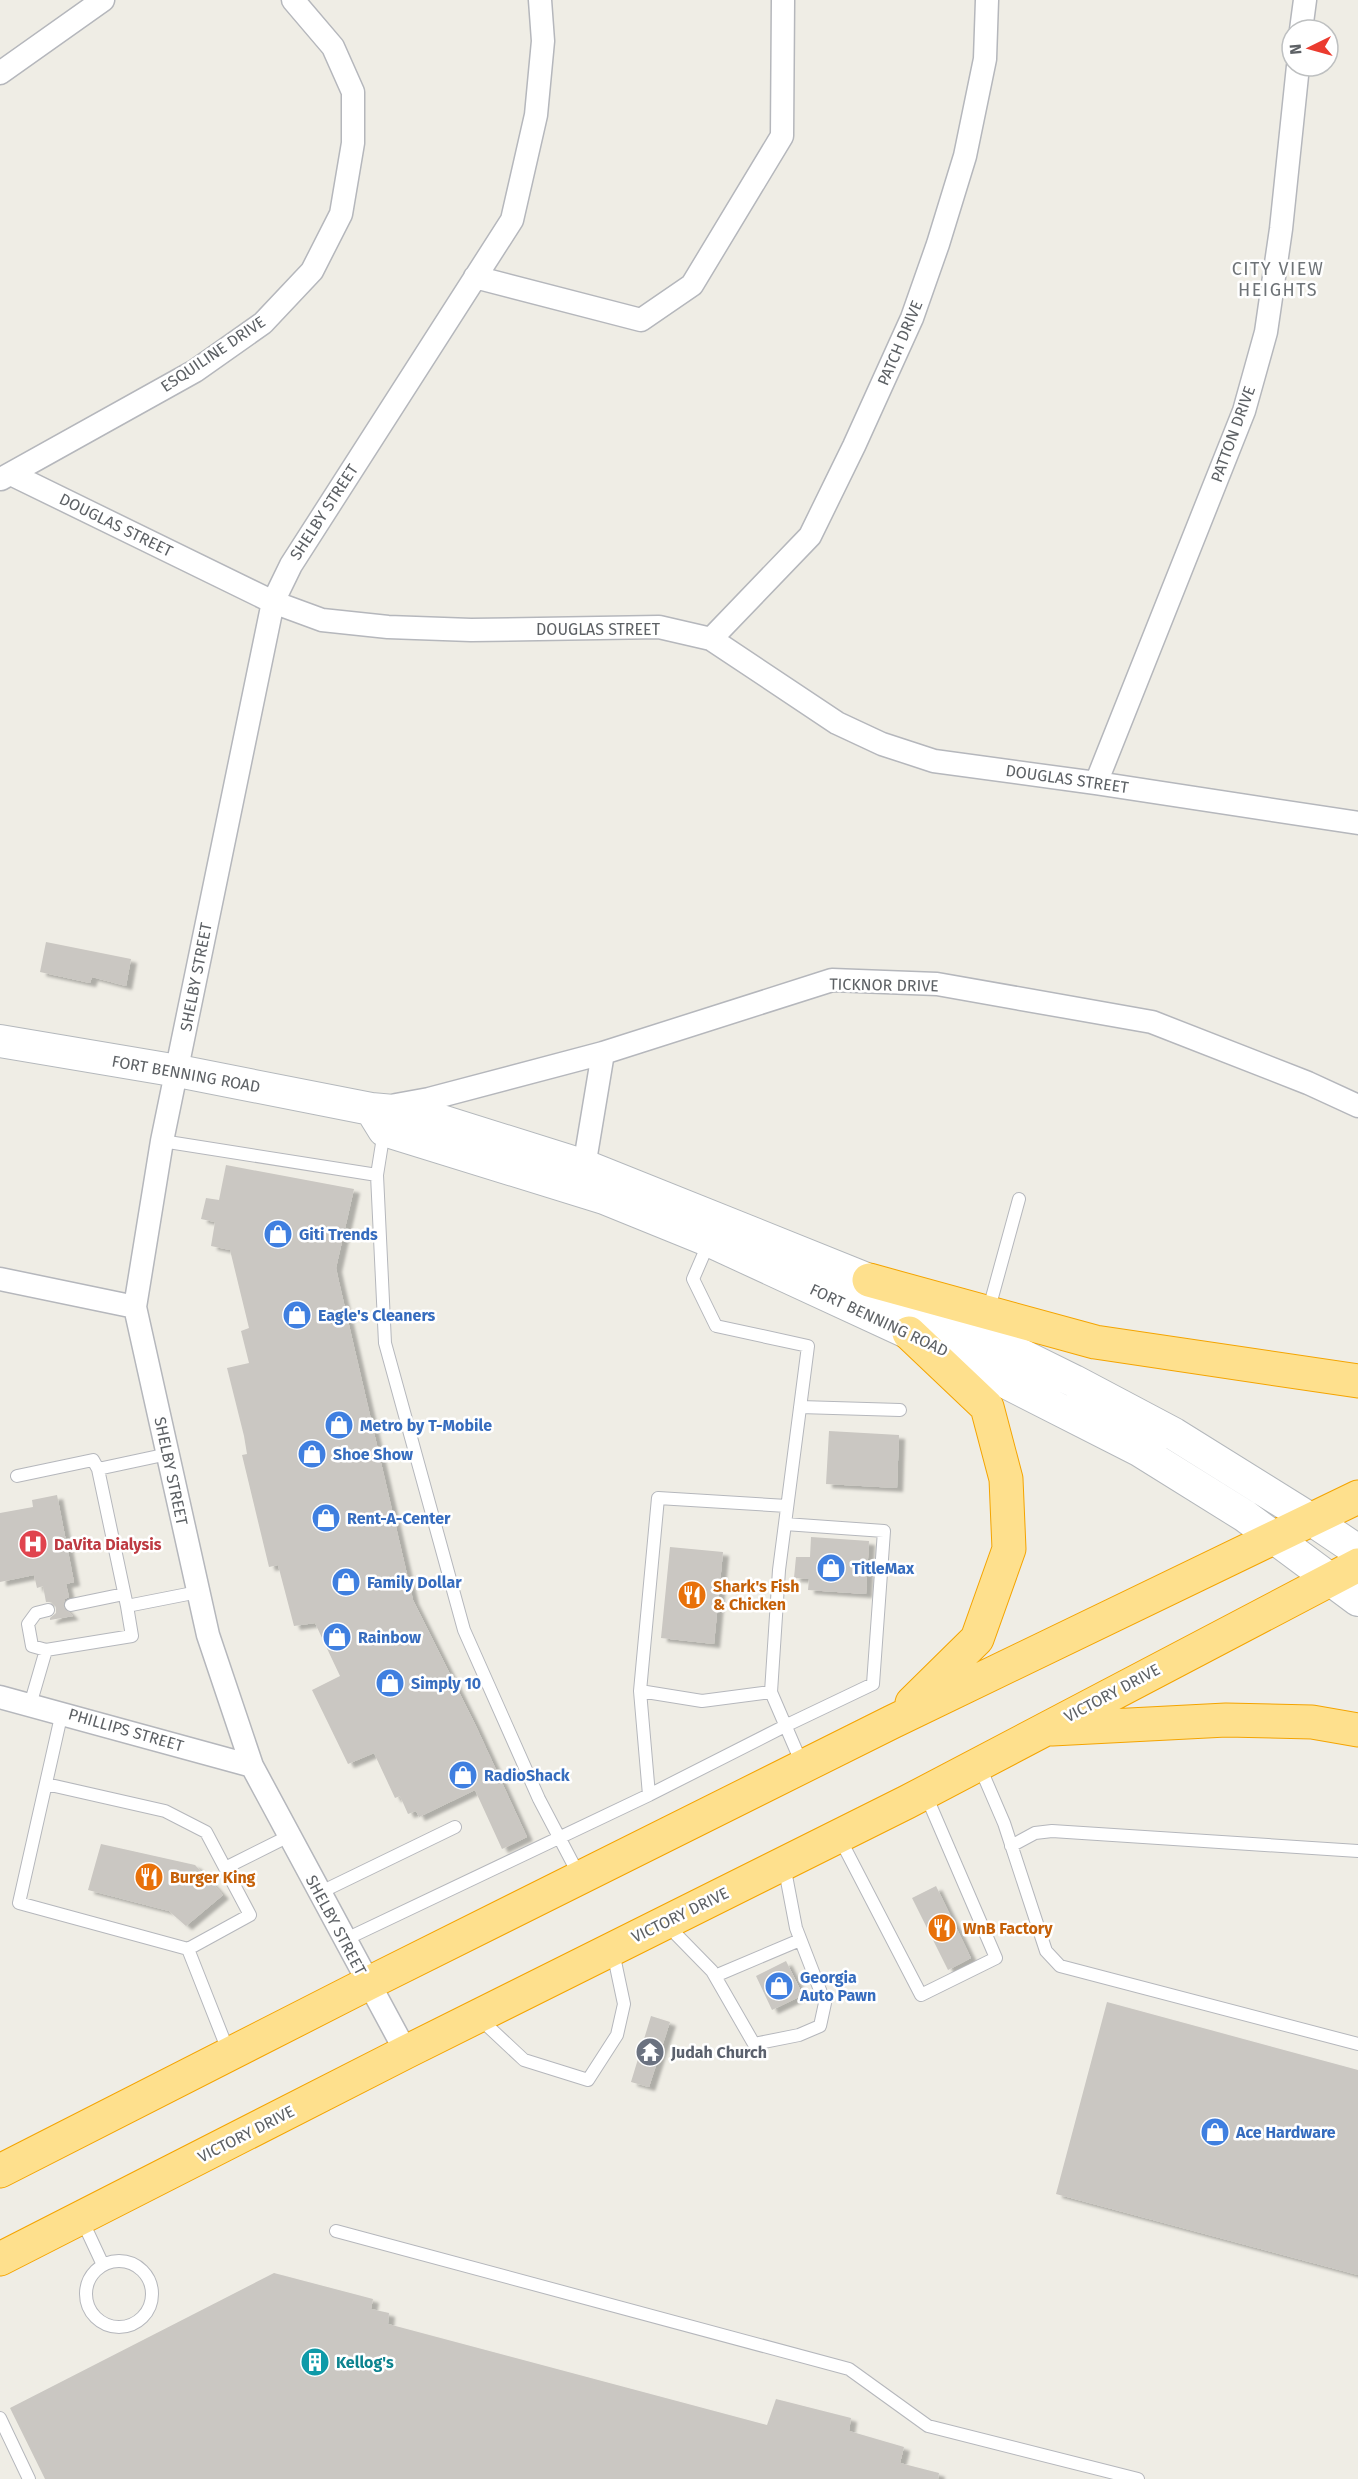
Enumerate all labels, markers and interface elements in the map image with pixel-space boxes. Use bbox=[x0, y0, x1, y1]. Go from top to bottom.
north arrow bbox=[1280, 18, 1340, 78]
text: N bbox=[1286, 43, 1305, 55]
district label: CITY VIEW HEIGHTS bbox=[1232, 258, 1324, 301]
street label: PATCH DRIVE bbox=[874, 298, 926, 388]
street label: ESQUILINE DRIVE bbox=[157, 312, 269, 396]
street label: PATTON DRIVE bbox=[1207, 383, 1259, 485]
street label: SHELBY STREET bbox=[286, 460, 362, 563]
street label: DOUGLAS STREET bbox=[56, 489, 176, 561]
street label: DOUGLAS STREET bbox=[536, 620, 661, 639]
street label: DOUGLAS STREET bbox=[1004, 761, 1130, 797]
street label: SHELBY STREET bbox=[176, 920, 216, 1033]
street label: TICKNOR DRIVE bbox=[829, 975, 939, 995]
street label: FORT BENNING ROAD bbox=[110, 1052, 262, 1096]
shop icon: Giti Trends bbox=[262, 1218, 294, 1250]
place label: Giti Trends bbox=[299, 1225, 378, 1244]
street label: FORT BENNING ROAD bbox=[807, 1280, 951, 1360]
shop icon: Eagle's Cleaners bbox=[281, 1299, 313, 1331]
place label: Eagle's Cleaners bbox=[318, 1306, 436, 1325]
shop icon: Metro by T-Mobile bbox=[323, 1409, 355, 1441]
street label: SHELBY STREET bbox=[150, 1415, 192, 1528]
place label: Metro by T-Mobile bbox=[360, 1416, 492, 1435]
shop icon: Shoe Show bbox=[296, 1438, 328, 1470]
place label: Shoe Show bbox=[333, 1445, 413, 1464]
shop icon: Rent-A-Center bbox=[310, 1502, 342, 1534]
place label: Rent-A-Center bbox=[347, 1509, 451, 1528]
hospital icon: DaVita Dialysis bbox=[17, 1528, 49, 1560]
place label: DaVita Dialysis bbox=[54, 1535, 162, 1554]
shop icon: TitleMax bbox=[815, 1552, 847, 1584]
place label: TitleMax bbox=[852, 1559, 915, 1578]
shop icon: Family Dollar bbox=[330, 1566, 362, 1598]
place label: Family Dollar bbox=[367, 1573, 462, 1592]
place label: Shark's Fish & Chicken bbox=[713, 1577, 799, 1614]
restaurant icon: Shark's Fish & Chicken bbox=[676, 1579, 708, 1611]
shop icon: Rainbow bbox=[321, 1621, 353, 1653]
place label: Rainbow bbox=[358, 1628, 421, 1647]
street label: VICTORY DRIVE bbox=[1061, 1660, 1163, 1726]
shop icon: Simply 10 bbox=[374, 1667, 406, 1699]
place label: Simply 10 bbox=[411, 1674, 481, 1693]
street label: PHILLIPS STREET bbox=[66, 1704, 187, 1756]
shop icon: RadioShack bbox=[447, 1759, 479, 1791]
place label: RadioShack bbox=[484, 1766, 570, 1785]
restaurant icon: Burger King bbox=[133, 1861, 165, 1893]
place label: Burger King bbox=[170, 1868, 256, 1887]
street label: SHELBY STREET bbox=[302, 1872, 371, 1979]
street label: VICTORY DRIVE bbox=[628, 1883, 732, 1947]
restaurant icon: WnB Factory bbox=[926, 1912, 958, 1944]
place label: WnB Factory bbox=[963, 1919, 1053, 1938]
place label: Georgia Auto Pawn bbox=[799, 1968, 876, 2005]
shop icon: Georgia Auto Pawn bbox=[763, 1970, 795, 2002]
temple icon: Judah Church bbox=[634, 2036, 666, 2068]
place label: Judah Church bbox=[670, 2043, 767, 2062]
street label: VICTORY DRIVE bbox=[195, 2102, 297, 2166]
shop icon: Ace Hardware bbox=[1199, 2116, 1231, 2148]
place label: Ace Hardware bbox=[1235, 2123, 1336, 2142]
building icon: Kellog's bbox=[299, 2346, 331, 2378]
place label: Kellog's bbox=[336, 2353, 394, 2372]

